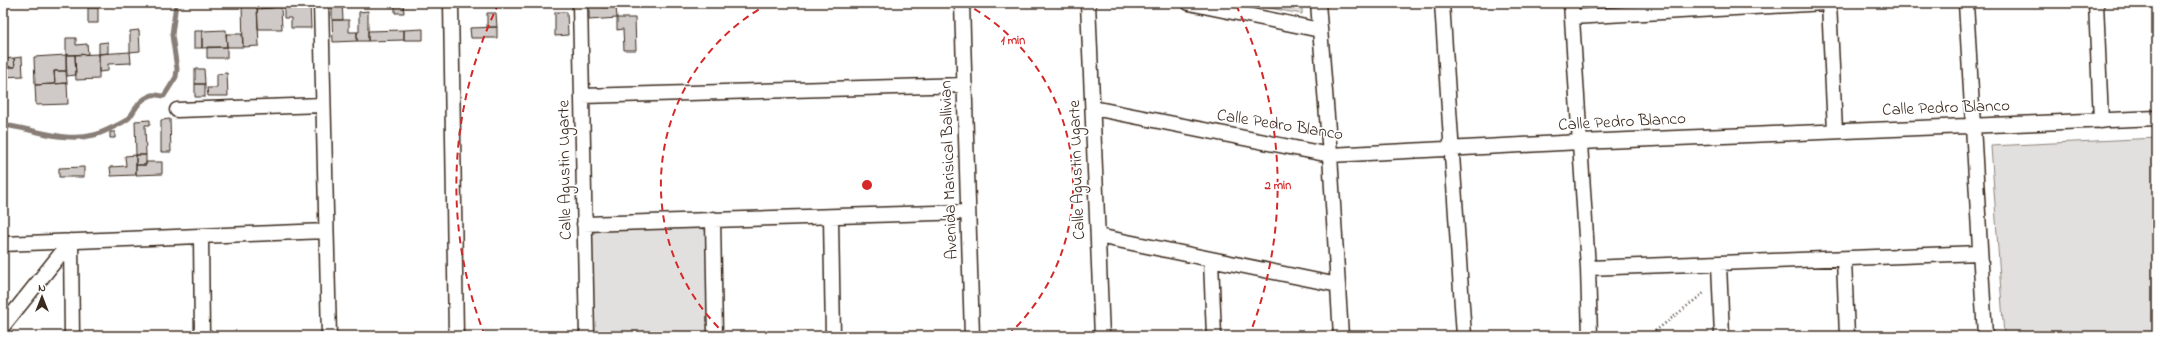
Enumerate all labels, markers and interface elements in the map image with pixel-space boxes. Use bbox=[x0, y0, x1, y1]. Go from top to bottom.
text: 1 min bbox=[1001, 32, 1025, 50]
street label: Avenida Marisical Ballivian bbox=[933, 80, 965, 260]
street label: Calle Pedro Blanco bbox=[1882, 93, 2010, 123]
street label: Calle Agustin Ugarte bbox=[551, 99, 581, 240]
street label: Calle Agustin Ugarte bbox=[1062, 99, 1094, 240]
street label: Calle Pedro Blanco bbox=[1215, 103, 1345, 147]
street label: Calle Pedro Blanco bbox=[1558, 106, 1687, 138]
text: 2 min bbox=[1264, 177, 1291, 195]
centre of rings bbox=[860, 178, 874, 192]
north arrow bbox=[22, 277, 62, 317]
text: N bbox=[38, 280, 46, 296]

